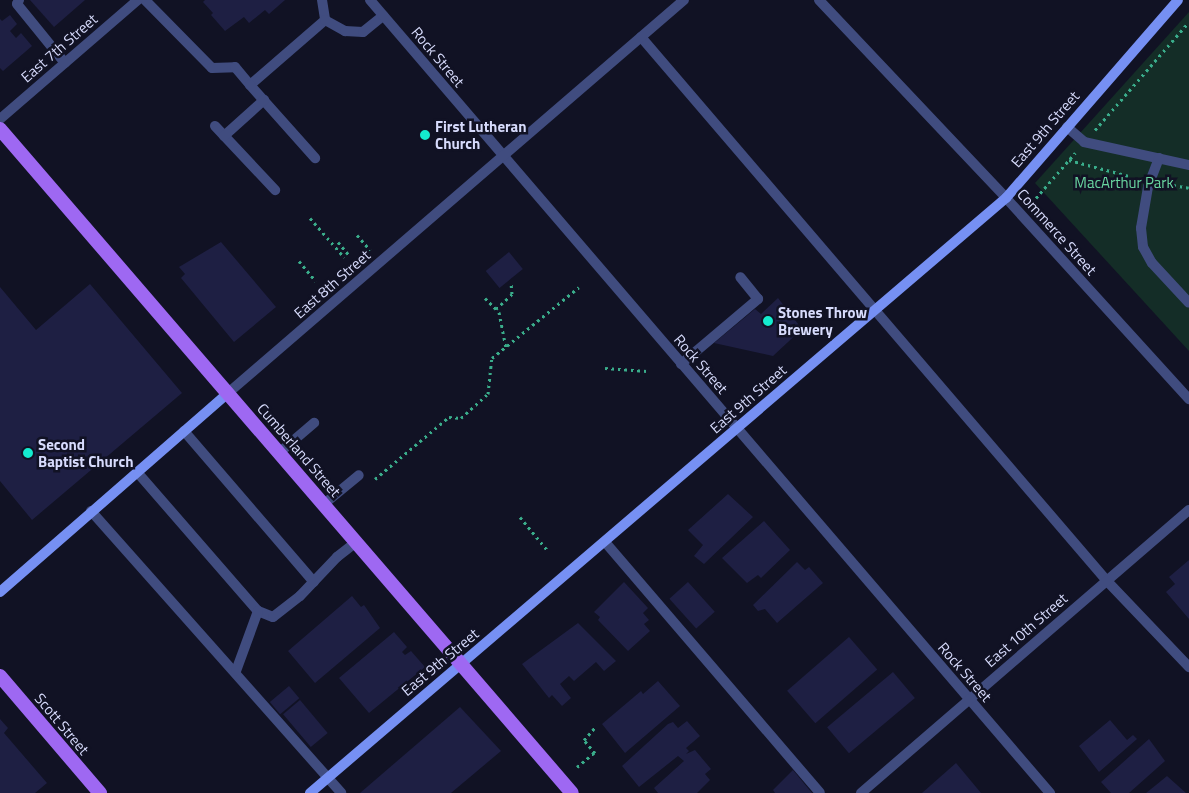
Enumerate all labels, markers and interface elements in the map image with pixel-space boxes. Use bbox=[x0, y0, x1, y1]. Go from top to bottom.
street label: East 7th Street bbox=[17, 10, 101, 86]
street label: Rock Street bbox=[408, 23, 468, 91]
street label: East 9th Street bbox=[1007, 87, 1083, 171]
place label: First Lutheran Church bbox=[435, 117, 527, 152]
marker: First Lutheran Church bbox=[419, 129, 431, 141]
park label: MacArthur Park bbox=[1074, 174, 1174, 192]
street label: Commerce Street bbox=[1014, 185, 1100, 279]
street label: East 8th Street bbox=[290, 246, 374, 322]
place label: Stones Throw Brewery bbox=[778, 303, 867, 338]
marker: Stones Throw Brewery bbox=[762, 315, 774, 327]
street label: Rock Street bbox=[670, 331, 732, 397]
street label: East 9th Street bbox=[706, 361, 790, 437]
street label: Cumberland Street bbox=[253, 400, 345, 500]
place label: Second Baptist Church bbox=[38, 435, 133, 470]
marker: Second Baptist Church bbox=[22, 447, 34, 459]
street label: East 10th Street bbox=[981, 589, 1071, 671]
street label: East 9th Street bbox=[398, 625, 482, 699]
street label: Rock Street bbox=[934, 639, 996, 705]
street label: Scott Street bbox=[31, 690, 93, 758]

